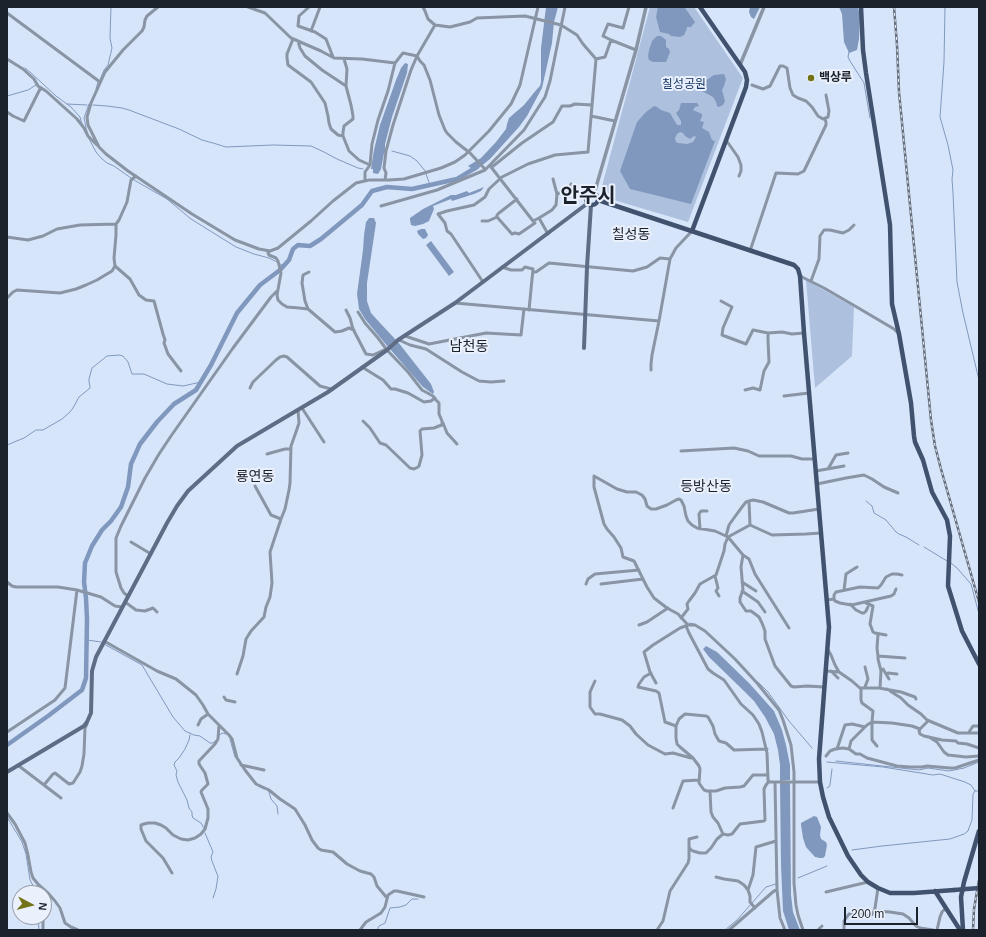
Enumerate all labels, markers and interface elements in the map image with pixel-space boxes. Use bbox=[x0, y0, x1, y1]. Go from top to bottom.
place label: 백상루 bbox=[819, 71, 852, 85]
marker: 백상루 bbox=[806, 73, 816, 83]
park label: 칠성공원 bbox=[662, 78, 706, 92]
district label: 안주시 bbox=[560, 184, 616, 208]
district label: 칠성동 bbox=[612, 227, 650, 243]
district label: 남천동 bbox=[450, 339, 488, 355]
district label: 룡연동 bbox=[236, 469, 274, 485]
district label: 등방산동 bbox=[680, 479, 732, 495]
north arrow bbox=[12, 885, 52, 925]
scale bar bbox=[846, 899, 920, 925]
text: N bbox=[36, 902, 49, 911]
text: 200 m bbox=[851, 907, 884, 921]

